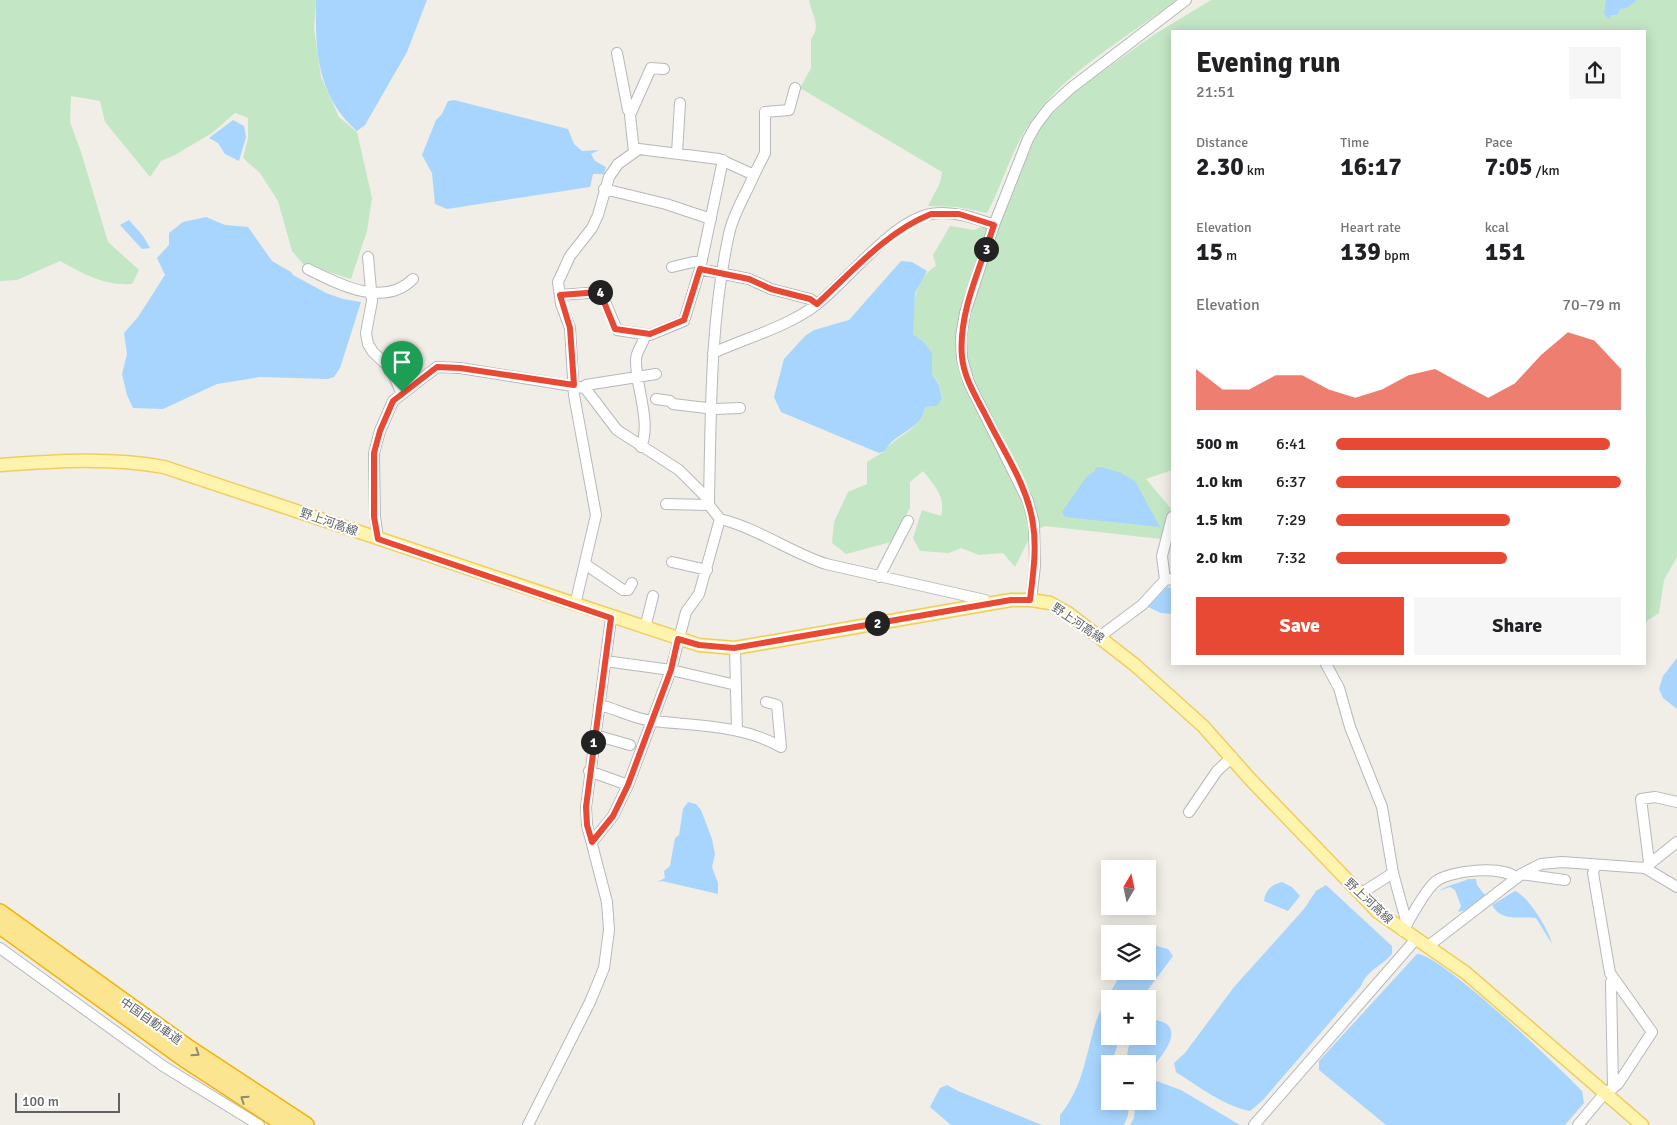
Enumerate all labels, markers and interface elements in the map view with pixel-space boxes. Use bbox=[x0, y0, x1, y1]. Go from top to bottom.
text: Evening run bbox=[1196, 46, 1341, 80]
button: share bbox=[1569, 47, 1621, 99]
text: 21:51 bbox=[1196, 82, 1235, 102]
text: Distance bbox=[1196, 134, 1248, 151]
text: Time bbox=[1340, 134, 1369, 151]
text: Pace bbox=[1485, 134, 1513, 151]
text: 2.30 bbox=[1196, 151, 1244, 182]
text: 16:17 bbox=[1340, 151, 1402, 182]
text: 7:05 bbox=[1485, 151, 1533, 182]
text: km bbox=[1244, 162, 1265, 179]
text: /km bbox=[1533, 162, 1560, 179]
text: Elevation bbox=[1196, 219, 1252, 236]
text: Heart rate bbox=[1340, 219, 1401, 236]
text: kcal bbox=[1485, 219, 1509, 236]
pin: 3 bbox=[974, 236, 998, 262]
text: 15 bbox=[1196, 236, 1223, 267]
text: 139 bbox=[1340, 236, 1381, 267]
text: 151 bbox=[1485, 236, 1525, 267]
text: 3 bbox=[983, 241, 990, 258]
text: m bbox=[1223, 247, 1237, 264]
text: bpm bbox=[1381, 247, 1410, 264]
pin: 4 bbox=[588, 280, 612, 304]
text: 4 bbox=[597, 284, 604, 301]
text: Elevation bbox=[1196, 295, 1260, 315]
text: 70–79 m bbox=[1562, 295, 1621, 315]
pin bbox=[381, 341, 423, 392]
icon: arrive bbox=[388, 348, 416, 376]
text: 500 m bbox=[1196, 434, 1238, 454]
text: 6:41 bbox=[1276, 434, 1306, 454]
text: 1.0 km bbox=[1196, 472, 1243, 492]
text: 6:37 bbox=[1276, 472, 1306, 492]
street label: 野上河高線 bbox=[298, 506, 360, 539]
text: 1.5 km bbox=[1196, 510, 1243, 530]
text: 7:29 bbox=[1276, 510, 1306, 530]
text: 2.0 km bbox=[1196, 548, 1243, 568]
text: 7:32 bbox=[1276, 548, 1306, 568]
button: Save bbox=[1196, 597, 1404, 655]
button: Share bbox=[1414, 597, 1621, 655]
street label: 野上河高線 bbox=[1049, 600, 1107, 646]
pin: 2 bbox=[864, 610, 890, 636]
text: 2 bbox=[874, 615, 881, 632]
pin: 1 bbox=[580, 730, 606, 754]
text: 1 bbox=[590, 734, 597, 751]
north arrow bbox=[1101, 860, 1156, 915]
map controls bbox=[1101, 860, 1156, 1110]
street label: 野上河高線 bbox=[1342, 875, 1396, 927]
button: layers bbox=[1101, 925, 1156, 980]
button: + bbox=[1101, 990, 1156, 1045]
street label: 中国自動車道 bbox=[117, 995, 185, 1048]
one-way arrow bbox=[191, 1046, 200, 1056]
button: − bbox=[1101, 1055, 1156, 1110]
scale bar bbox=[15, 1090, 120, 1113]
text: 100 m bbox=[22, 1093, 59, 1110]
one-way arrow bbox=[240, 1096, 250, 1105]

